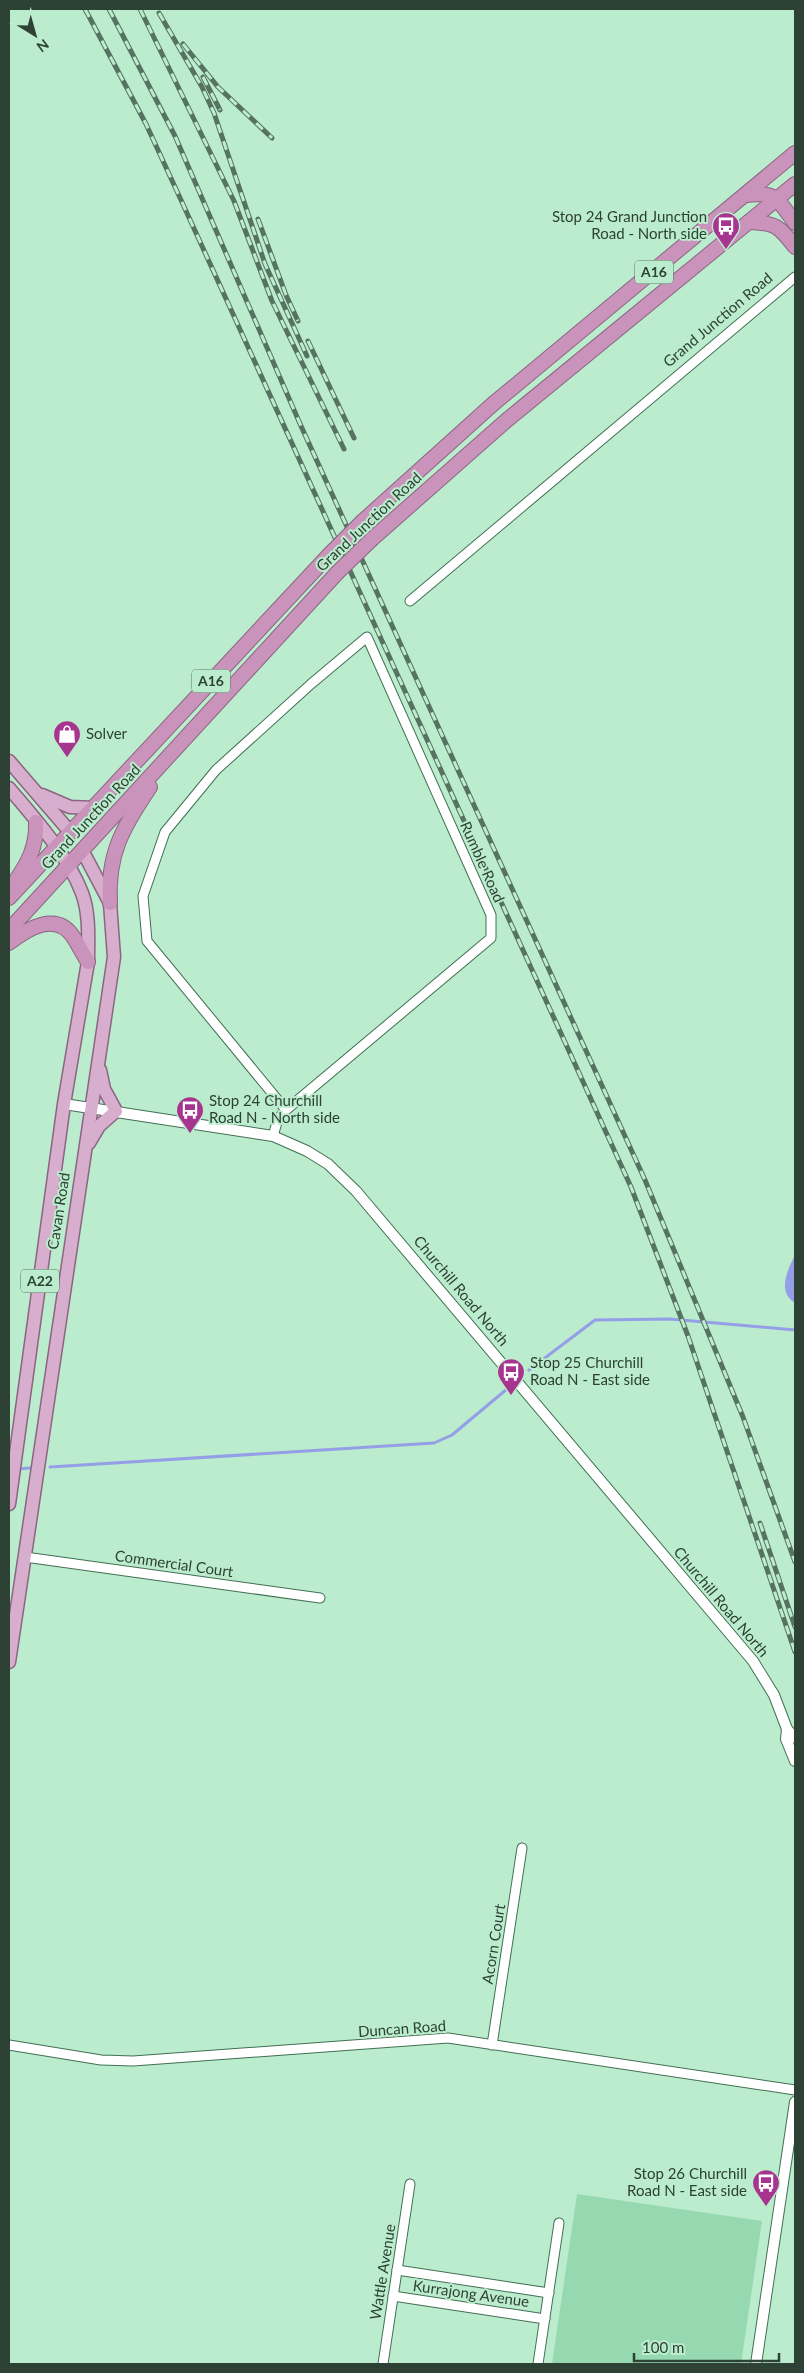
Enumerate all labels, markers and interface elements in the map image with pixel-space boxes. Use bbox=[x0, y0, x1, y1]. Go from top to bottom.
north arrow bbox=[10, 10, 60, 60]
text: N bbox=[34, 36, 53, 56]
place label: Stop 24 Grand Junction Road - North side bbox=[552, 207, 707, 242]
bus stop icon: Stop 24 Grand Junction Road - North side bbox=[711, 211, 741, 250]
road number: A16 bbox=[635, 260, 673, 284]
street label: Grand Junction Road bbox=[659, 268, 776, 370]
street label: Grand Junction Road bbox=[312, 468, 425, 575]
road number: A16 bbox=[192, 669, 230, 692]
shop icon: Solver bbox=[52, 719, 82, 758]
place label: Solver bbox=[86, 724, 128, 742]
street label: Grand Junction Road bbox=[37, 760, 144, 873]
street label: Rumble Road bbox=[457, 818, 509, 905]
place label: Stop 24 Churchill Road N - North side bbox=[209, 1091, 340, 1126]
bus stop icon: Stop 24 Churchill Road N - North side bbox=[175, 1095, 205, 1134]
street label: Cavan Road bbox=[43, 1171, 73, 1251]
street label: Churchill Road North bbox=[411, 1232, 513, 1349]
road number: A22 bbox=[21, 1270, 59, 1292]
place label: Stop 25 Churchill Road N - East side bbox=[530, 1353, 650, 1388]
bus stop icon: Stop 25 Churchill Road N - East side bbox=[496, 1357, 526, 1396]
street label: Churchill Road North bbox=[671, 1543, 773, 1660]
street label: Commercial Court bbox=[114, 1546, 235, 1580]
street label: Acorn Court bbox=[478, 1902, 508, 1985]
street label: Duncan Road bbox=[357, 2016, 447, 2040]
place label: Stop 26 Churchill Road N - East side bbox=[627, 2164, 747, 2199]
bus stop icon: Stop 26 Churchill Road N - East side bbox=[751, 2168, 781, 2207]
street label: Wattle Avenue bbox=[366, 2223, 398, 2321]
street label: Kurrajong Avenue bbox=[412, 2276, 531, 2310]
scale bar bbox=[634, 2330, 779, 2362]
text: 100 m bbox=[642, 2338, 684, 2356]

